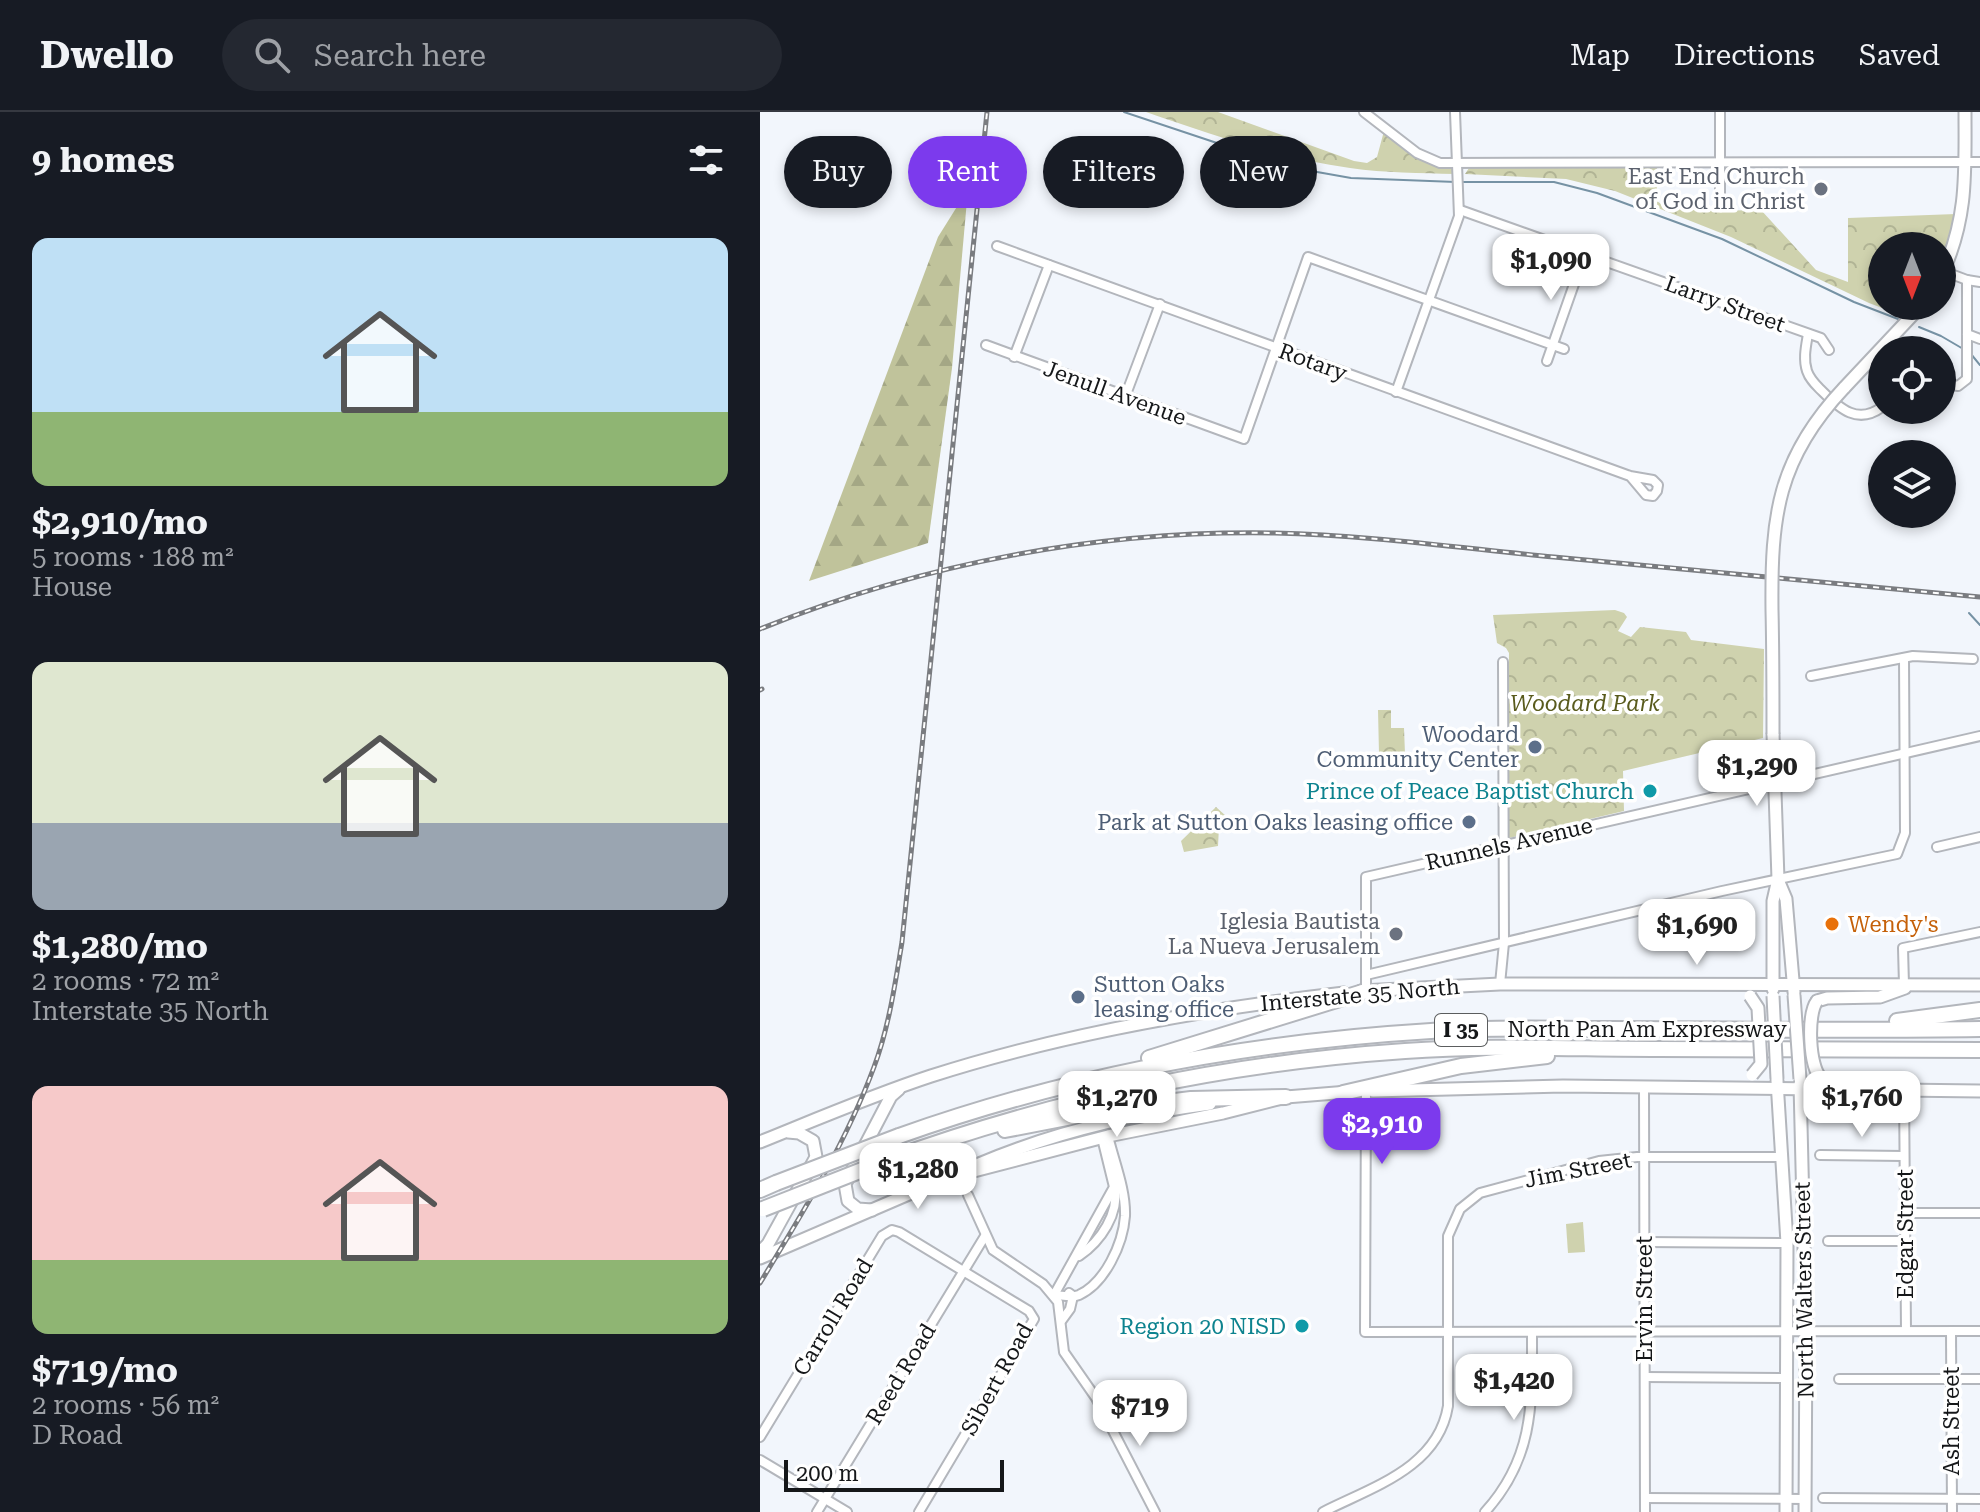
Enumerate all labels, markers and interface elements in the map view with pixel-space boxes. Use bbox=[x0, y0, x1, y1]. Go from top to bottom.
search box bbox=[222, 19, 782, 91]
text: Dwello bbox=[40, 33, 174, 77]
icon: search bbox=[250, 33, 294, 77]
text: Search here bbox=[314, 38, 486, 73]
text: Map bbox=[1570, 39, 1630, 72]
text: Directions bbox=[1674, 39, 1815, 72]
text: Saved bbox=[1859, 39, 1940, 72]
chip: Buy bbox=[784, 136, 892, 208]
chip: Rent bbox=[908, 136, 1027, 208]
chip: Filters bbox=[1043, 136, 1184, 208]
chip: New bbox=[1200, 136, 1317, 208]
icon: filters bbox=[684, 138, 728, 182]
text: 9 homes bbox=[32, 140, 175, 180]
place label: East End Church of God in Christ bbox=[1628, 164, 1805, 214]
marker: East End Church of God in Christ bbox=[1812, 180, 1830, 198]
north arrow bbox=[1868, 232, 1956, 320]
map controls bbox=[1868, 232, 1956, 528]
pin: $1,090 bbox=[1486, 234, 1616, 302]
text: $1,090 bbox=[1510, 245, 1592, 275]
street label: Larry Street bbox=[1662, 271, 1788, 337]
icon: home bbox=[308, 290, 452, 434]
button: locate bbox=[1868, 336, 1956, 424]
street label: Rotary bbox=[1275, 338, 1351, 386]
street label: Jenull Avenue bbox=[1040, 356, 1190, 430]
button: layers bbox=[1868, 440, 1956, 528]
text: $2,910/mo bbox=[32, 502, 208, 542]
text: 5 rooms · 188 m² bbox=[32, 542, 234, 572]
text: House bbox=[32, 572, 112, 602]
park label: Woodard Park bbox=[1510, 691, 1660, 716]
icon: home bbox=[308, 714, 452, 858]
place label: Woodard Community Center bbox=[1317, 722, 1519, 772]
marker: Woodard Community Center bbox=[1526, 738, 1544, 756]
pin: $1,290 bbox=[1692, 740, 1822, 808]
text: $1,290 bbox=[1716, 751, 1798, 781]
place label: Prince of Peace Baptist Church bbox=[1306, 779, 1634, 804]
marker: Prince of Peace Baptist Church bbox=[1641, 782, 1659, 800]
place label: Park at Sutton Oaks leasing office bbox=[1097, 810, 1453, 835]
street label: Runnels Avenue bbox=[1423, 813, 1595, 875]
marker: Park at Sutton Oaks leasing office bbox=[1460, 813, 1478, 831]
pin: $1,690 bbox=[1632, 899, 1762, 967]
place label: Iglesia Bautista La Nueva Jerusalem bbox=[1168, 909, 1380, 959]
text: $1,690 bbox=[1656, 910, 1738, 940]
place label: Wendy's bbox=[1848, 912, 1938, 937]
marker: Wendy's bbox=[1823, 915, 1841, 933]
marker: Iglesia Bautista La Nueva Jerusalem bbox=[1387, 925, 1405, 943]
text: $1,280/mo bbox=[32, 926, 208, 966]
text: 2 rooms · 72 m² bbox=[32, 966, 219, 996]
place label: Sutton Oaks leasing office bbox=[1094, 972, 1234, 1022]
street label: Interstate 35 North bbox=[1259, 974, 1461, 1016]
marker: Sutton Oaks leasing office bbox=[1069, 988, 1087, 1006]
text: Interstate 35 North bbox=[32, 996, 269, 1026]
road number: I 35 bbox=[1435, 1014, 1487, 1046]
street label: North Pan Am Expressway bbox=[1507, 1017, 1787, 1042]
pin: $1,270 bbox=[1052, 1071, 1182, 1139]
pin: $1,760 bbox=[1797, 1071, 1927, 1139]
text: $1,270 bbox=[1076, 1082, 1158, 1112]
text: $1,760 bbox=[1821, 1082, 1903, 1112]
pin: $2,910 bbox=[1317, 1098, 1447, 1166]
text: $2,910 bbox=[1341, 1109, 1423, 1139]
icon: home bbox=[308, 1138, 452, 1282]
pin: $1,280 bbox=[853, 1143, 983, 1211]
street label: Jim Street bbox=[1523, 1147, 1633, 1193]
text: $1,280 bbox=[877, 1154, 959, 1184]
street label: Edgar Street bbox=[1893, 1169, 1918, 1299]
street label: North Walters Street bbox=[1790, 1182, 1818, 1398]
street label: Ervin Street bbox=[1632, 1236, 1657, 1362]
street label: Carroll Road bbox=[788, 1254, 878, 1380]
place label: Region 20 NISD bbox=[1120, 1314, 1286, 1339]
marker: Region 20 NISD bbox=[1293, 1317, 1311, 1335]
street label: Reed Road bbox=[861, 1319, 941, 1429]
street label: Sibert Road bbox=[956, 1319, 1038, 1439]
text: $719/mo bbox=[32, 1350, 178, 1390]
pin: $1,420 bbox=[1449, 1354, 1579, 1422]
text: $1,420 bbox=[1473, 1365, 1555, 1395]
street label: Ash Street bbox=[1939, 1367, 1964, 1475]
pin: $719 bbox=[1093, 1380, 1187, 1448]
text: 2 rooms · 56 m² bbox=[32, 1390, 219, 1420]
text: $719 bbox=[1111, 1391, 1169, 1421]
text: D Road bbox=[32, 1420, 123, 1450]
scale bar bbox=[784, 1456, 1004, 1492]
text: 200 m bbox=[796, 1461, 859, 1486]

